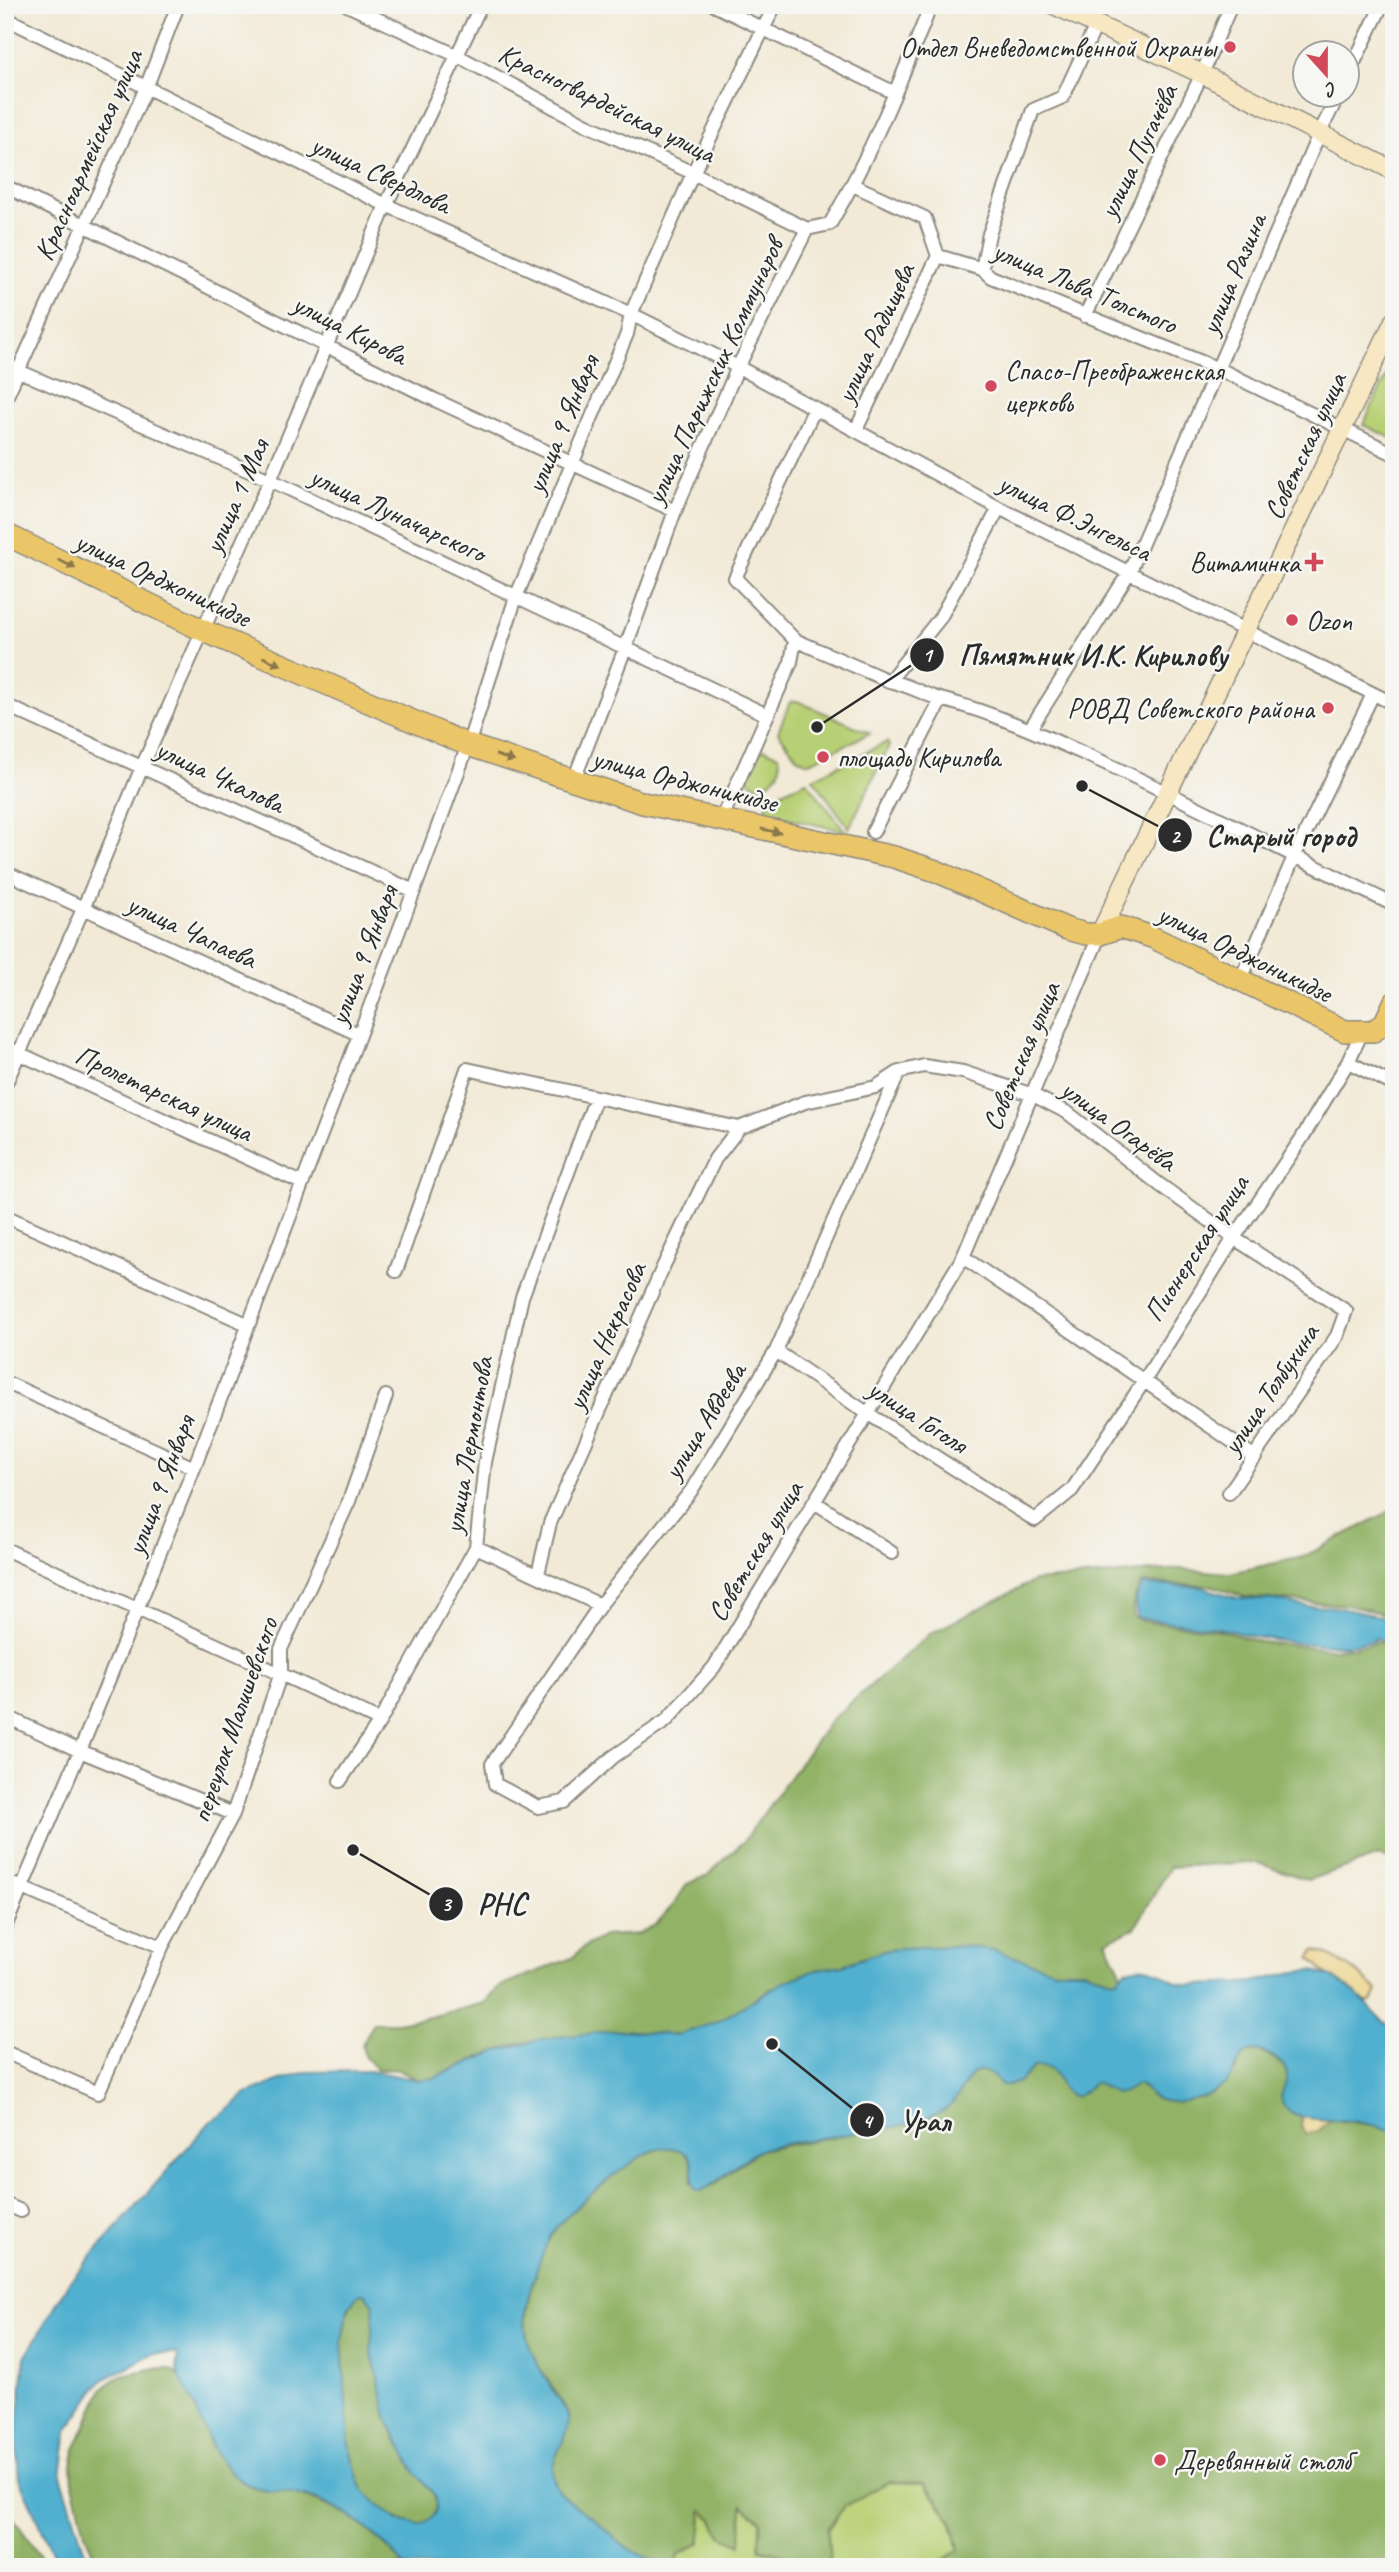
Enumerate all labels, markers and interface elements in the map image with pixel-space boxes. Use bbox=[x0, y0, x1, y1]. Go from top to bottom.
place label: Отдел Вневедомственной Охраны bbox=[900, 30, 1218, 65]
street label: Красногвардейская улица bbox=[493, 35, 723, 171]
north arrow bbox=[1290, 38, 1360, 108]
marker: Отдел Вневедомственной Охраны bbox=[1222, 39, 1238, 55]
street label: Красноармейская улица bbox=[26, 43, 151, 266]
text: С bbox=[1321, 76, 1340, 103]
street label: улица Пугачёва bbox=[1090, 77, 1186, 225]
street label: улица Свердлова bbox=[304, 126, 459, 223]
street label: улица Разина bbox=[1191, 206, 1275, 342]
street label: улица Парижских Коммунаров bbox=[636, 228, 793, 511]
street label: улица Льва Толстого bbox=[986, 232, 1184, 342]
street label: улица Радищева bbox=[827, 256, 923, 410]
street label: улица Кирова bbox=[285, 284, 415, 374]
street label: улица 9 Января bbox=[517, 348, 608, 500]
place label: Спасо-Преображенская церковь bbox=[1005, 353, 1226, 420]
street label: Советская улица bbox=[1256, 365, 1355, 525]
marker: Спасо-Преображенская церковь bbox=[983, 378, 999, 394]
street label: улица 1 Мая bbox=[195, 431, 278, 560]
street label: улица Луначарского bbox=[303, 457, 494, 571]
street label: улица Ф.Энгельса bbox=[991, 464, 1159, 570]
street label: улица Орджоникидзе bbox=[68, 522, 258, 636]
place label: Витаминка bbox=[1189, 545, 1302, 580]
marker: Витаминка bbox=[1306, 554, 1322, 570]
one-way arrow bbox=[57, 558, 77, 570]
place label: Ozon bbox=[1306, 603, 1352, 638]
marker: Ozon bbox=[1284, 612, 1300, 628]
callout: Пямятник И.К. Кирилову bbox=[910, 629, 1241, 680]
text: Пямятник И.К. Кирилову bbox=[959, 636, 1230, 674]
text: 1 bbox=[922, 642, 934, 668]
one-way arrow bbox=[262, 655, 283, 666]
place label: РОВД Советского района bbox=[1067, 691, 1316, 726]
marker: РОВД Советского района bbox=[1320, 700, 1336, 716]
street label: улица Чкалова bbox=[148, 730, 292, 822]
street label: улица Орджоникидзе bbox=[587, 740, 783, 820]
place label: площадь Кирилова bbox=[837, 740, 1003, 775]
marker: площадь Кирилова bbox=[815, 749, 831, 765]
one-way arrow bbox=[494, 753, 515, 764]
callout: Старый город bbox=[1157, 810, 1369, 861]
text: Старый город bbox=[1206, 817, 1359, 855]
text: 2 bbox=[1170, 823, 1182, 849]
one-way arrow bbox=[760, 825, 782, 836]
street label: улица 9 Января bbox=[320, 878, 406, 1031]
street label: улица Чапаева bbox=[120, 885, 264, 977]
street label: улица Орджоникидзе bbox=[1150, 895, 1339, 1011]
street label: Советская улица bbox=[974, 975, 1069, 1136]
street label: Пролетарская улица bbox=[70, 1037, 260, 1150]
street label: улица Огарёва bbox=[1053, 1070, 1185, 1180]
street label: Пионерская улица bbox=[1136, 1167, 1257, 1328]
street label: улица Некрасова bbox=[557, 1255, 655, 1417]
street label: улица Толбухина bbox=[1212, 1315, 1327, 1463]
street label: улица Лермонтова bbox=[435, 1352, 501, 1538]
street label: улица Авдеева bbox=[653, 1354, 755, 1487]
street label: улица Гоголя bbox=[860, 1370, 976, 1462]
street label: улица 9 Января bbox=[117, 1408, 203, 1561]
street label: Советская улица bbox=[699, 1473, 812, 1628]
street label: переулок Малишевского bbox=[183, 1611, 286, 1827]
callout: РНС bbox=[428, 1878, 540, 1929]
text: РНС bbox=[478, 1885, 530, 1923]
text: 3 bbox=[441, 1891, 453, 1917]
callout: Урал bbox=[850, 2095, 964, 2146]
text: Урал bbox=[899, 2102, 952, 2140]
text: 4 bbox=[862, 2108, 874, 2134]
place label: Деревянный столб bbox=[1174, 2443, 1358, 2478]
marker: Деревянный столб bbox=[1152, 2452, 1168, 2468]

